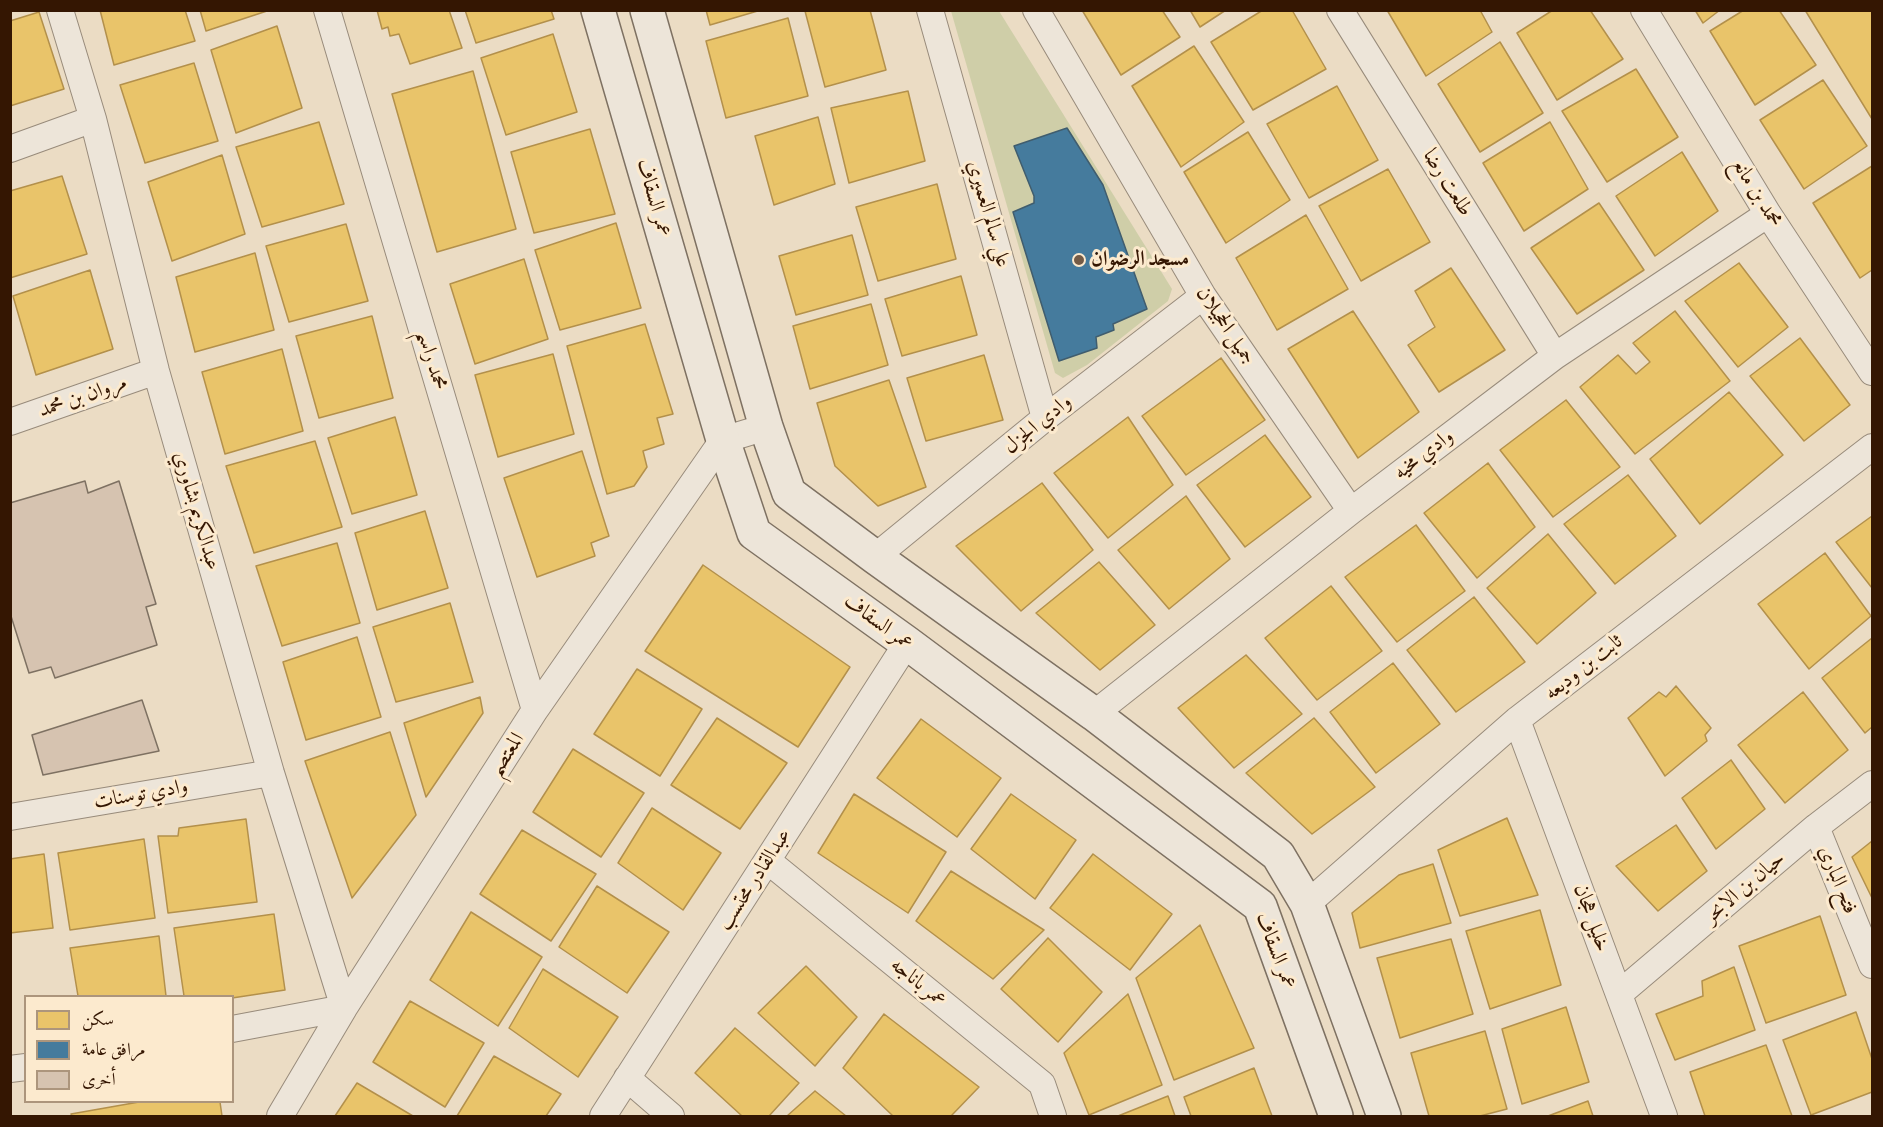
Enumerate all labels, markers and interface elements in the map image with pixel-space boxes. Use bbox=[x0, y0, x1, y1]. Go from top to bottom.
street label: طلعت رضا bbox=[1417, 145, 1477, 221]
street label: محمد بن مانع bbox=[1725, 154, 1787, 232]
street label: عمر السقاف bbox=[630, 156, 676, 240]
street label: علي سالم العميري bbox=[961, 158, 1015, 270]
place label: مسجد الرضوان bbox=[1091, 247, 1189, 273]
marker: مسجد الرضوان bbox=[1072, 253, 1086, 267]
street label: جميل الحجيلان bbox=[1190, 282, 1260, 370]
street label: محمد راسم bbox=[410, 327, 452, 393]
street label: مروان بن محمد bbox=[36, 370, 130, 424]
street label: وادي الجزل bbox=[999, 390, 1077, 460]
street label: وادي مخيه bbox=[1389, 424, 1459, 486]
street label: عبدالكريم بشاوري bbox=[167, 449, 225, 573]
street label: عمر السقاف bbox=[838, 589, 918, 657]
street label: ثابت بن وديعه bbox=[1540, 630, 1628, 706]
street label: المعتصم bbox=[484, 728, 530, 782]
street label: وادي توسنات bbox=[92, 774, 190, 816]
street label: عبدالقادر محتسب bbox=[713, 824, 797, 936]
street label: فتح الباري bbox=[1812, 842, 1862, 918]
street label: حيان بن الابحر bbox=[1699, 847, 1791, 929]
street label: خليل هجان bbox=[1567, 881, 1615, 955]
street label: عمر السقاف bbox=[1249, 909, 1301, 993]
street label: عمر باناجه bbox=[885, 953, 951, 1013]
legend bbox=[24, 995, 234, 1103]
text: سكن bbox=[82, 1008, 114, 1031]
text: مرافق عامة bbox=[82, 1038, 146, 1061]
text: أخرى bbox=[82, 1068, 116, 1091]

